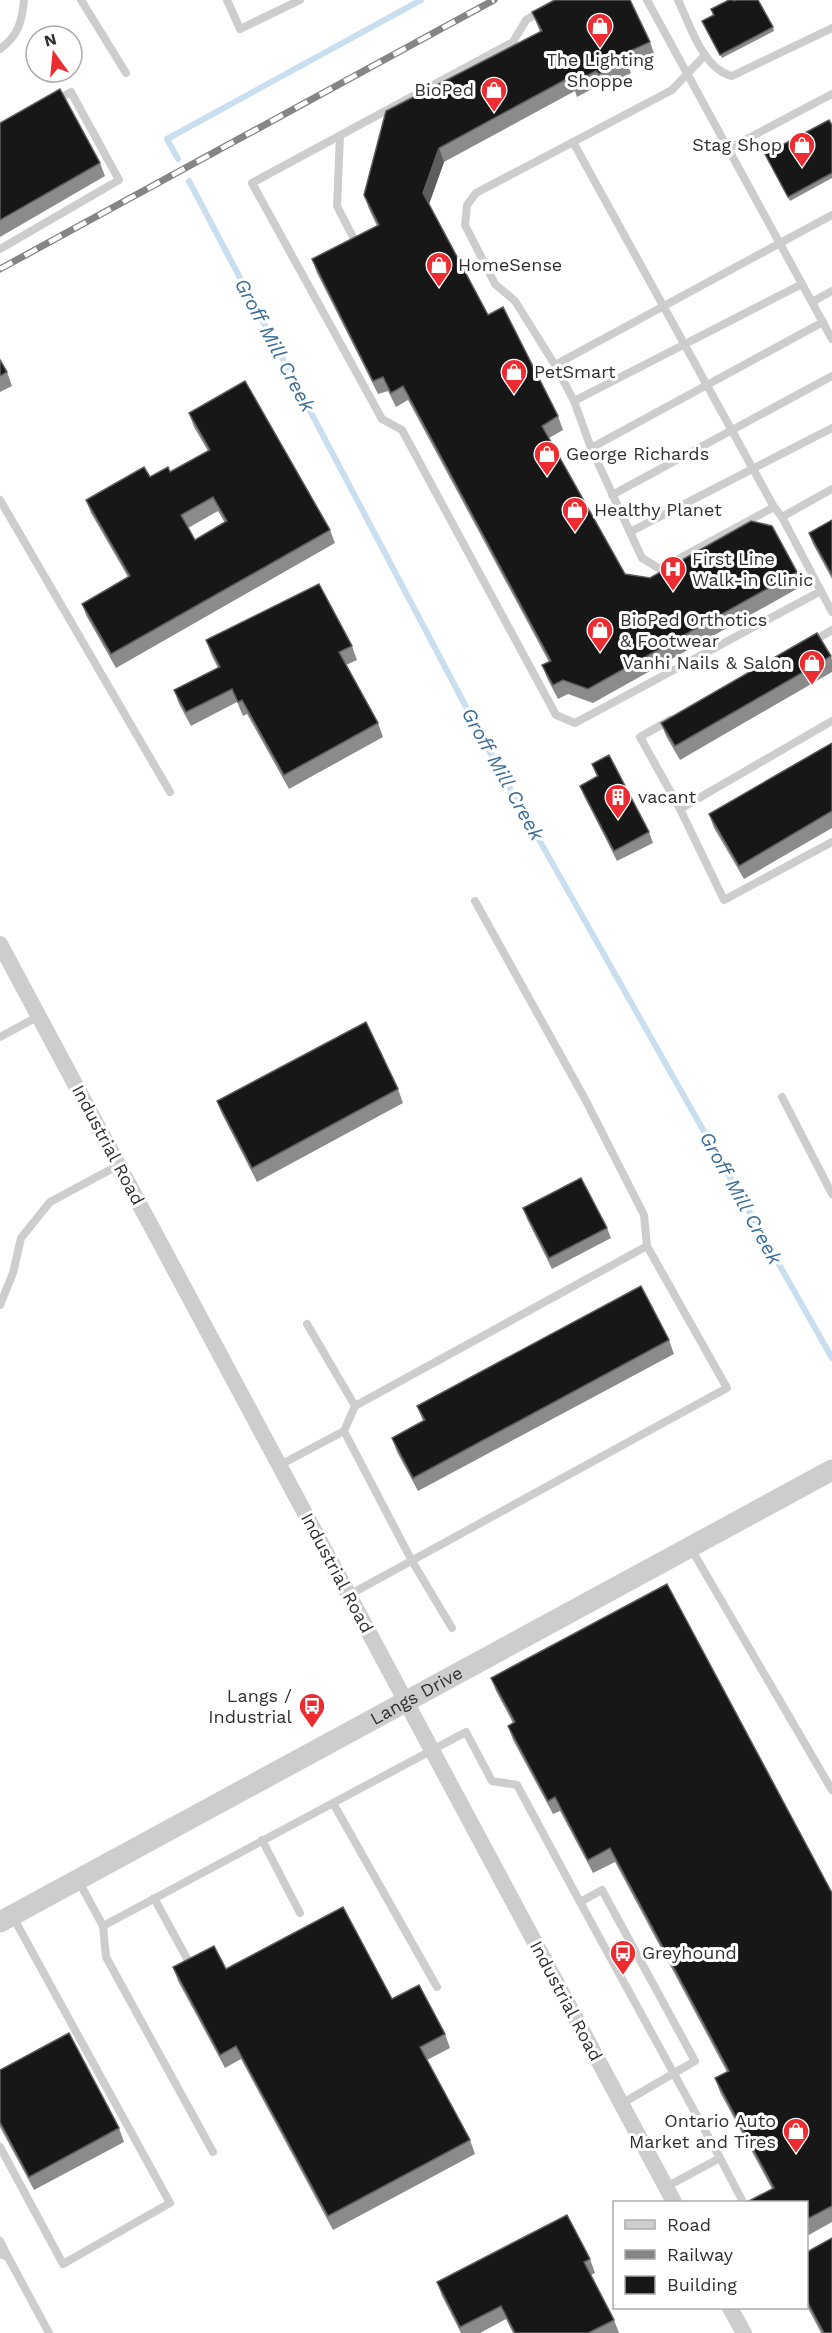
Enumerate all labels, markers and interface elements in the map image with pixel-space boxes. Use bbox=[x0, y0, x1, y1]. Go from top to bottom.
shop icon: The Lighting Shoppe bbox=[585, 11, 615, 49]
north arrow bbox=[24, 24, 84, 84]
text: N bbox=[42, 29, 58, 51]
place label: The Lighting Shoppe bbox=[546, 49, 654, 91]
shop icon: BioPed bbox=[479, 75, 509, 113]
place label: BioPed bbox=[414, 79, 474, 100]
shop icon: Stag Shop bbox=[787, 130, 817, 168]
place label: Stag Shop bbox=[692, 134, 782, 155]
shop icon: HomeSense bbox=[424, 250, 454, 288]
place label: HomeSense bbox=[458, 254, 562, 275]
water label: Groff Mill Creek bbox=[230, 274, 321, 417]
shop icon: PetSmart bbox=[499, 357, 529, 395]
place label: PetSmart bbox=[534, 361, 616, 382]
shop icon: George Richards bbox=[532, 439, 562, 477]
place label: George Richards bbox=[566, 443, 709, 464]
shop icon: Healthy Planet bbox=[560, 495, 590, 533]
place label: Healthy Planet bbox=[594, 499, 722, 520]
place label: First Line Walk-in Clinic bbox=[692, 548, 813, 590]
hospital icon: First Line Walk-in Clinic bbox=[658, 554, 688, 592]
place label: BioPed Orthotics & Footwear bbox=[620, 609, 767, 651]
shop icon: BioPed Orthotics & Footwear bbox=[585, 615, 615, 653]
shop icon: Vanhi Nails & Salon bbox=[797, 648, 827, 686]
place label: Vanhi Nails & Salon bbox=[622, 652, 792, 673]
water label: Groff Mill Creek bbox=[457, 703, 550, 846]
building icon: vacant bbox=[603, 782, 633, 820]
place label: vacant bbox=[638, 786, 697, 807]
street label: Industrial Road bbox=[68, 1081, 149, 1208]
water label: Groff Mill Creek bbox=[695, 1127, 788, 1270]
street label: Industrial Road bbox=[297, 1509, 378, 1636]
street label: Langs Drive bbox=[366, 1662, 466, 1729]
place label: Langs / Industrial bbox=[208, 1685, 292, 1727]
bus stop icon: Langs / Industrial bbox=[297, 1691, 327, 1729]
street label: Industrial Road bbox=[526, 1937, 607, 2064]
bus stop icon: Greyhound bbox=[608, 1938, 638, 1976]
place label: Greyhound bbox=[642, 1942, 737, 1963]
place label: Ontario Auto Market and Tires bbox=[629, 2110, 776, 2152]
shop icon: Ontario Auto Market and Tires bbox=[781, 2116, 811, 2154]
legend bbox=[613, 2201, 808, 2309]
text: Road bbox=[667, 2214, 711, 2235]
text: Railway bbox=[667, 2244, 734, 2265]
text: Building bbox=[667, 2274, 737, 2295]

